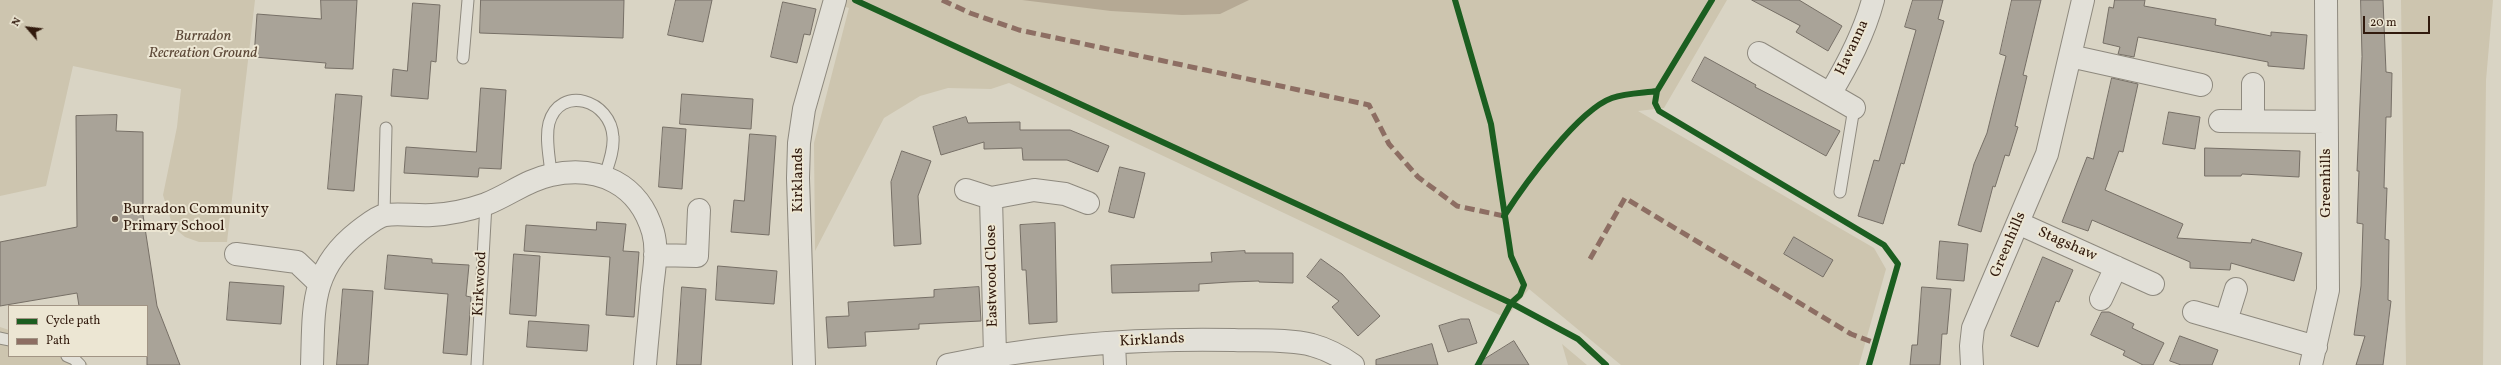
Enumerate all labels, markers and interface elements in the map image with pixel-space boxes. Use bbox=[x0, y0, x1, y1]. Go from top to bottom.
north arrow bbox=[8, 8, 48, 48]
scale bar bbox=[2365, 8, 2432, 34]
text: N bbox=[8, 15, 25, 29]
text: 20 m bbox=[2370, 15, 2397, 31]
street label: Havanna bbox=[1832, 17, 1874, 79]
park label: Burradon Recreation Ground bbox=[149, 28, 257, 63]
street label: Kirklands bbox=[790, 148, 808, 212]
street label: Greenhills bbox=[2318, 148, 2336, 218]
place label: Burradon Community Primary School bbox=[123, 201, 269, 236]
street label: Greenhills bbox=[1987, 210, 2031, 280]
marker: Burradon Community Primary School bbox=[110, 214, 120, 224]
street label: Eastwood Close bbox=[983, 224, 1003, 328]
street label: Stagshaw bbox=[2035, 224, 2099, 266]
street label: Kirkwood bbox=[470, 251, 492, 317]
legend bbox=[8, 305, 148, 357]
text: Cycle path bbox=[46, 313, 101, 329]
street label: Kirklands bbox=[1119, 330, 1185, 352]
text: Path bbox=[46, 333, 70, 349]

